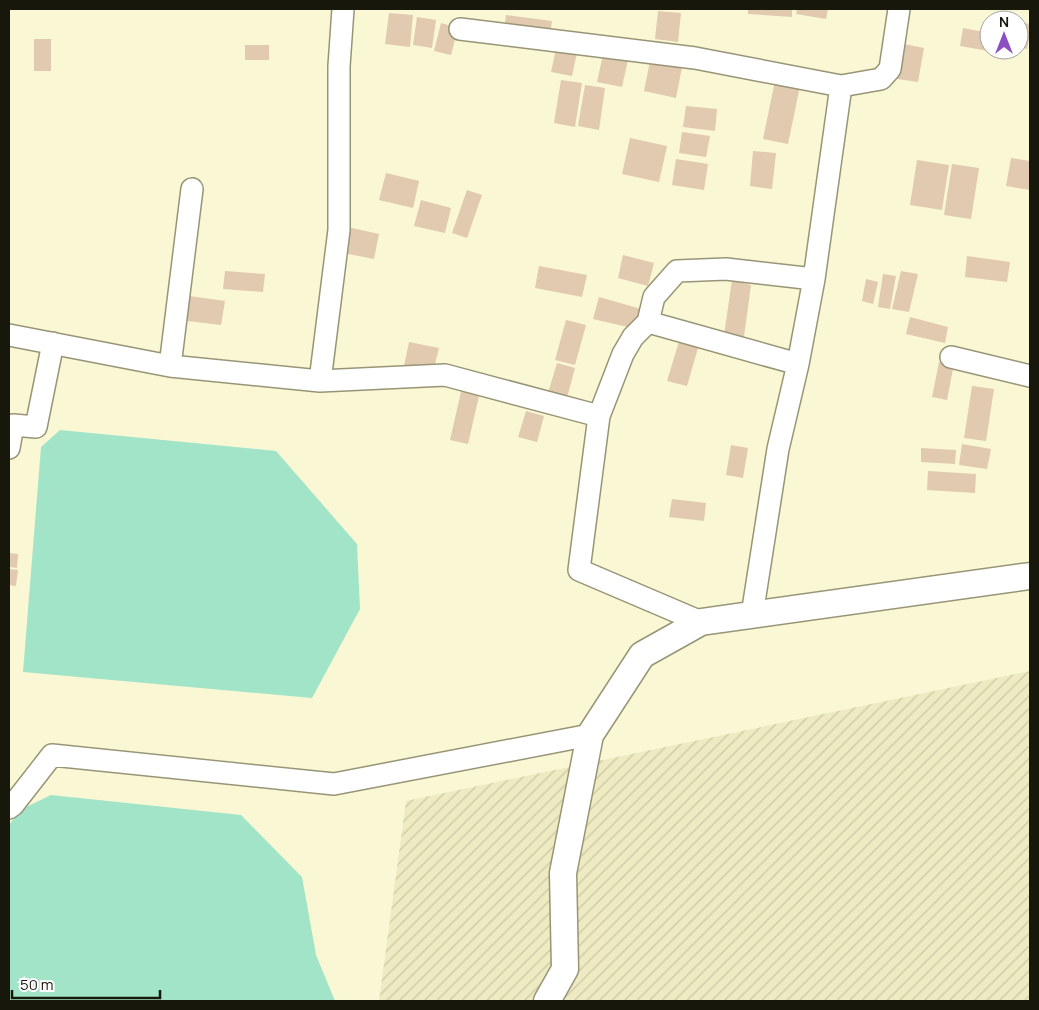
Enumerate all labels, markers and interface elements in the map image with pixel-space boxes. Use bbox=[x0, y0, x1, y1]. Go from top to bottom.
north arrow bbox=[979, 10, 1029, 60]
text: N bbox=[999, 12, 1009, 31]
scale bar bbox=[12, 968, 160, 1000]
text: 50 m bbox=[20, 974, 54, 995]

